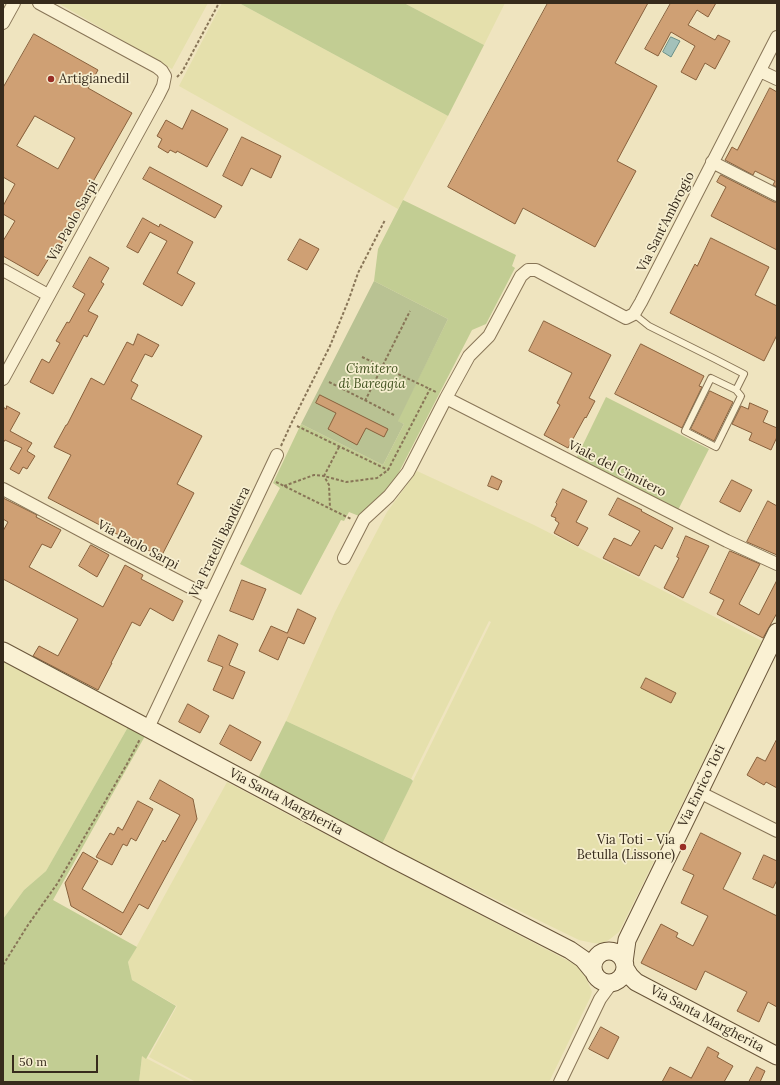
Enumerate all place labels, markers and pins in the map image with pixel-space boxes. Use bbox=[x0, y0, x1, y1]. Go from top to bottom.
place label: Artigianedil bbox=[59, 71, 129, 87]
marker: Artigianedil bbox=[46, 74, 56, 84]
place label: Via Toti - Via Betulla (Lissone) bbox=[577, 832, 675, 863]
marker: Via Toti - Via Betulla (Lissone) bbox=[678, 842, 688, 852]

